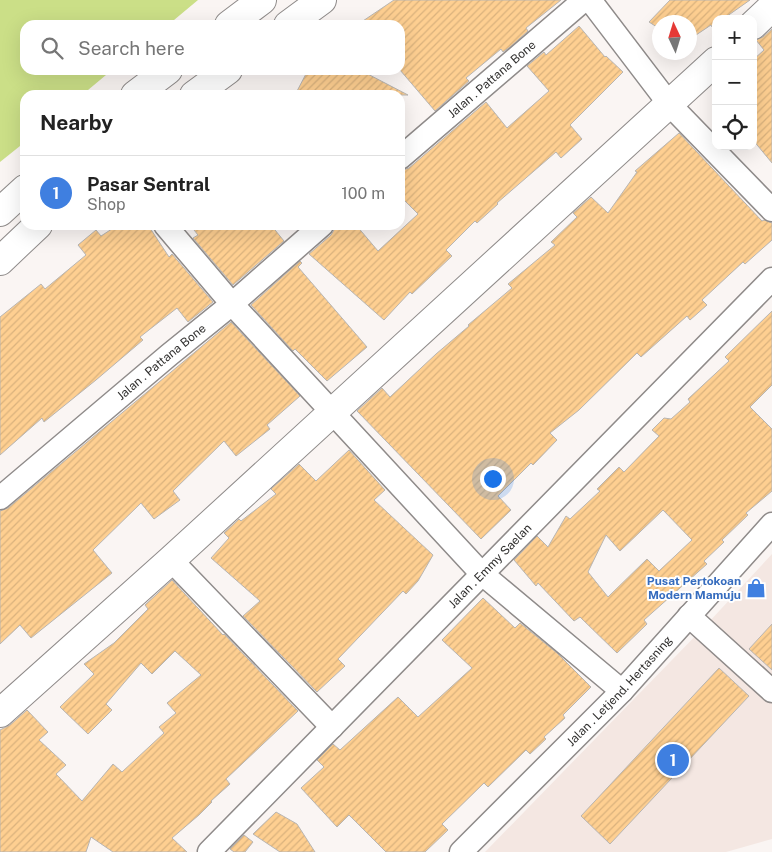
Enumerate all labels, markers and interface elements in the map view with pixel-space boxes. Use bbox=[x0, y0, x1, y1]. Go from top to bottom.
north arrow bbox=[652, 15, 697, 60]
map controls bbox=[712, 15, 757, 150]
button: + bbox=[712, 15, 757, 60]
search box bbox=[20, 20, 405, 75]
icon: search bbox=[38, 34, 66, 62]
text: Search here bbox=[78, 37, 185, 59]
street label: Jalan . Pattana Bone bbox=[445, 37, 539, 121]
button: − bbox=[712, 60, 757, 105]
button: locate bbox=[712, 105, 757, 150]
text: Nearby bbox=[40, 110, 113, 135]
text: Pasar Sentral bbox=[87, 173, 210, 195]
text: 1 bbox=[53, 184, 59, 203]
text: 100 m bbox=[341, 184, 385, 203]
text: Shop bbox=[87, 195, 126, 214]
street label: Jalan . Pattana Bone bbox=[114, 321, 209, 403]
your location bbox=[480, 466, 506, 492]
street label: Jalan . Emmy Saelan bbox=[446, 521, 535, 611]
place label: Pusat Pertokoan Modern Mamuju bbox=[647, 574, 741, 602]
shop icon: Pusat Pertokoan Modern Mamuju bbox=[745, 577, 767, 599]
street label: Jalan . Letjend. Hertasning bbox=[564, 633, 675, 749]
pin: 1 bbox=[657, 741, 689, 779]

